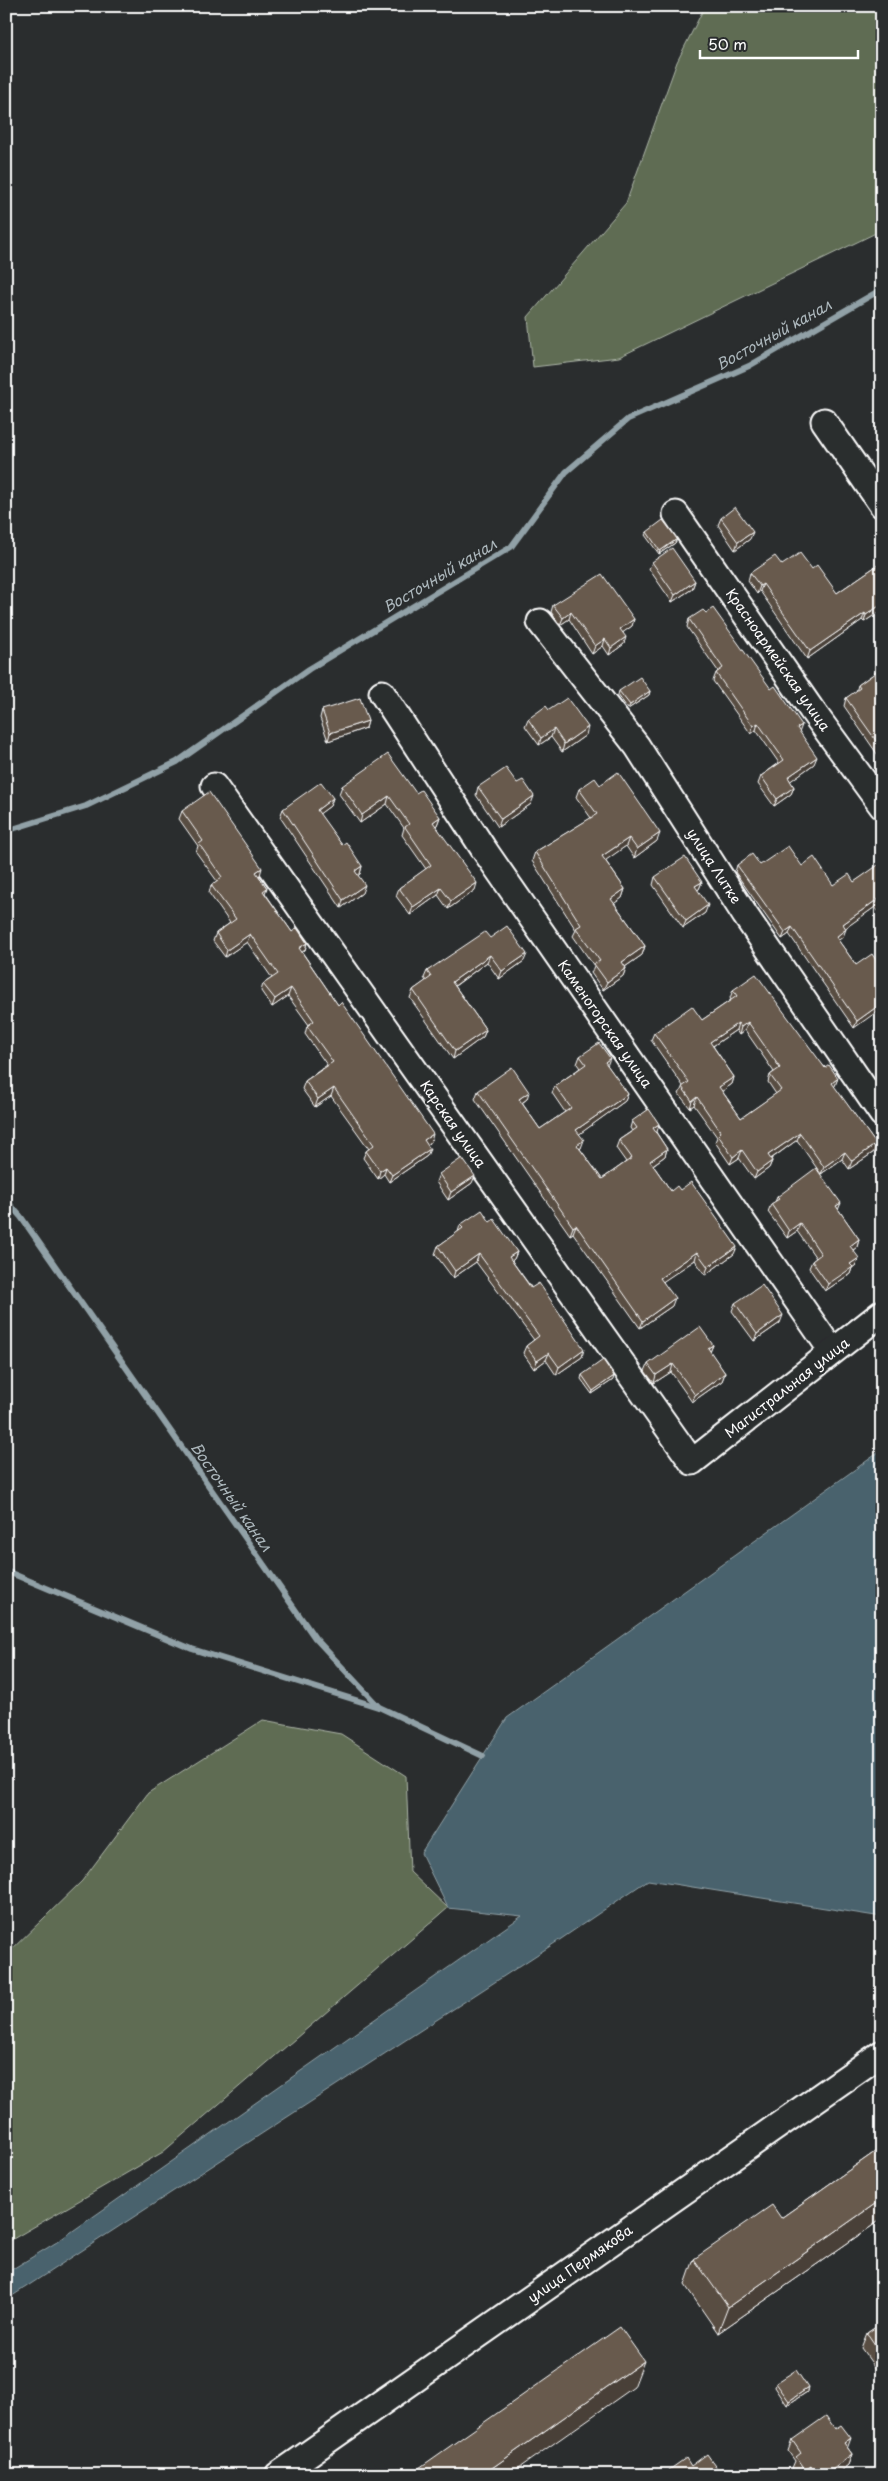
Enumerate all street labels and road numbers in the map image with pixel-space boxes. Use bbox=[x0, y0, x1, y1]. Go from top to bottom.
street label: Красноармейская улица bbox=[721, 584, 836, 735]
street label: улица Литке bbox=[682, 824, 747, 908]
street label: Каменогорская улица bbox=[553, 955, 658, 1092]
street label: Карская улица bbox=[415, 1076, 492, 1172]
street label: Магистральная улица bbox=[720, 1332, 854, 1443]
street label: улица Пермякова bbox=[523, 2219, 637, 2308]

